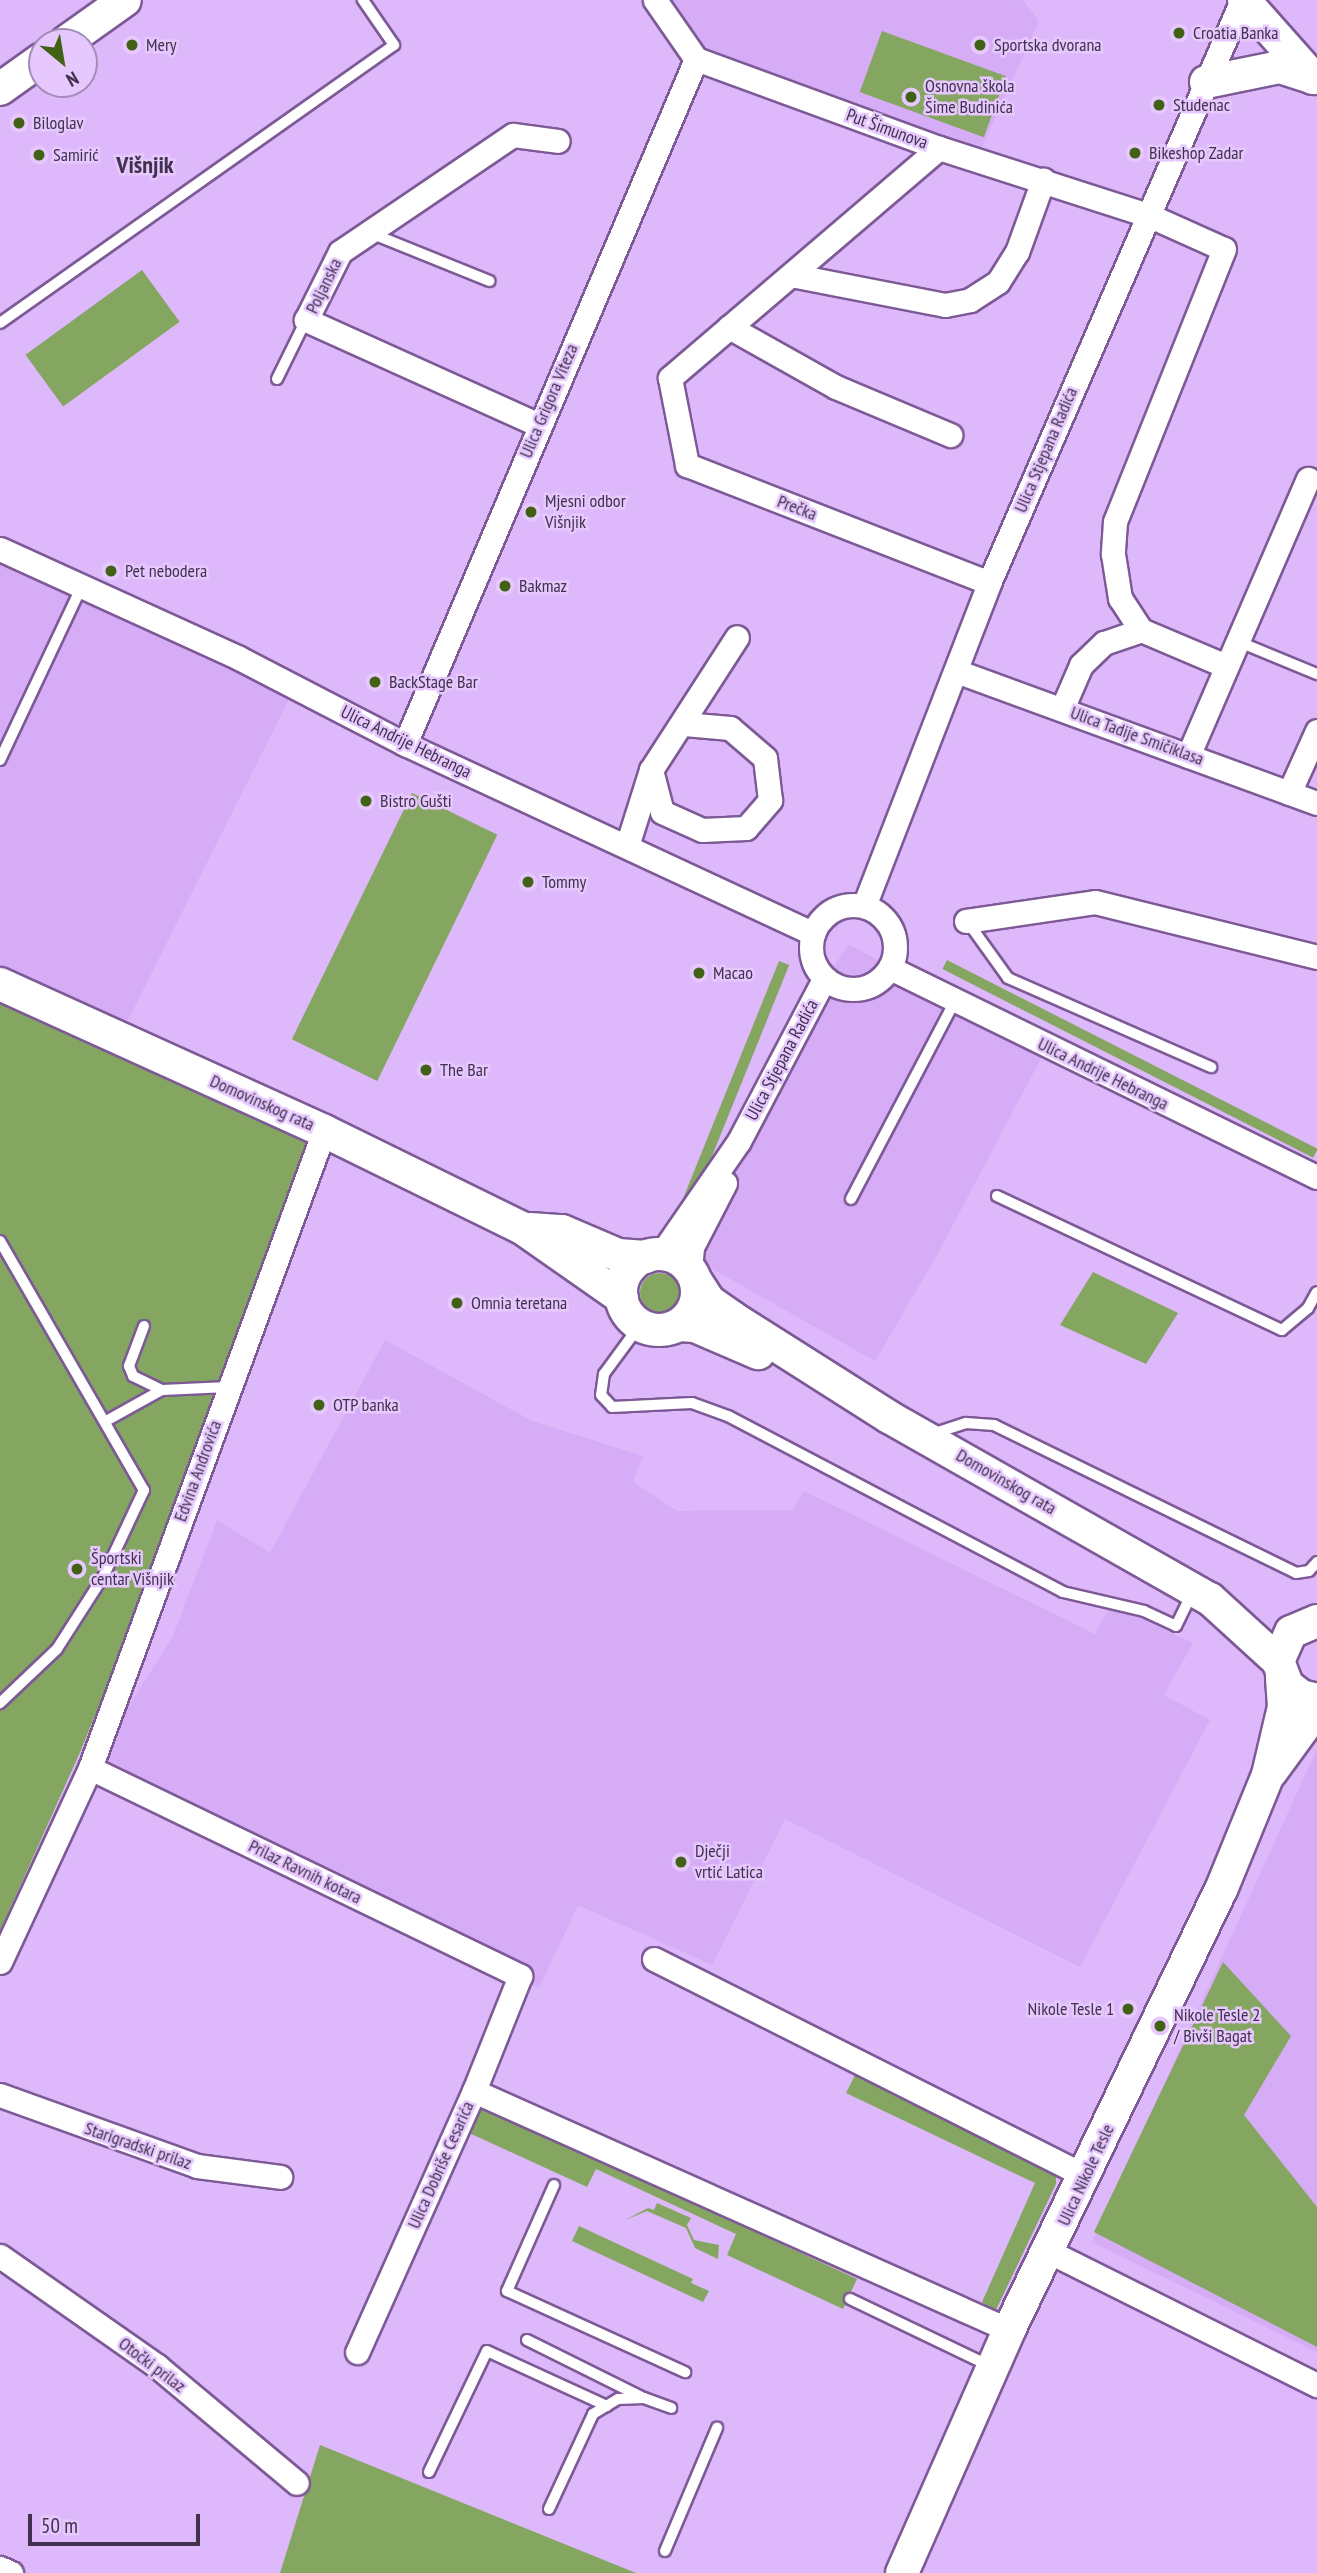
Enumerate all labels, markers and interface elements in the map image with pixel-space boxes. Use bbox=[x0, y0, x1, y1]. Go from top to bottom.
place label: Croatia Banka bbox=[1193, 22, 1279, 44]
marker: Croatia Banka bbox=[1171, 25, 1187, 41]
north arrow bbox=[28, 28, 98, 98]
place label: Mery bbox=[146, 34, 177, 56]
place label: Sportska dvorana bbox=[994, 34, 1101, 56]
marker: Mery bbox=[124, 37, 140, 53]
marker: Sportska dvorana bbox=[972, 37, 988, 53]
text: N bbox=[62, 66, 83, 92]
place label: Osnovna škola Šime Budinića bbox=[925, 76, 1014, 119]
marker: Osnovna škola Šime Budinića bbox=[903, 89, 919, 105]
place label: Studenac bbox=[1173, 94, 1230, 116]
marker: Studenac bbox=[1151, 97, 1167, 113]
street label: Put Šimunova bbox=[843, 104, 931, 154]
place label: Biloglav bbox=[33, 112, 84, 134]
marker: Biloglav bbox=[11, 115, 27, 131]
place label: Bikeshop Zadar bbox=[1149, 142, 1244, 164]
place label: Samirić bbox=[53, 144, 99, 166]
marker: Bikeshop Zadar bbox=[1127, 145, 1143, 161]
marker: Samirić bbox=[31, 147, 47, 163]
district label: Višnjik bbox=[116, 151, 174, 179]
street label: Poljanska bbox=[301, 255, 347, 317]
street label: Ulica Grigora Viteza bbox=[515, 341, 583, 461]
street label: Ulica Stjepana Radića bbox=[1010, 384, 1082, 516]
place label: Mjesni odbor Višnjik bbox=[545, 491, 626, 534]
street label: Prečka bbox=[774, 491, 820, 525]
marker: Mjesni odbor Višnjik bbox=[523, 504, 539, 520]
place label: Pet nebodera bbox=[125, 560, 207, 582]
marker: Pet nebodera bbox=[103, 563, 119, 579]
place label: Bakmaz bbox=[519, 575, 567, 597]
marker: Bakmaz bbox=[497, 578, 513, 594]
place label: BackStage Bar bbox=[389, 671, 478, 693]
marker: BackStage Bar bbox=[367, 674, 383, 690]
street label: Ulica Andrije Hebranga bbox=[337, 701, 475, 783]
street label: Ulica Tadije Smičiklasa bbox=[1067, 702, 1207, 770]
place label: Bistro Gušti bbox=[380, 790, 452, 812]
marker: Bistro Gušti bbox=[358, 793, 374, 809]
place label: Tommy bbox=[542, 871, 586, 893]
marker: Tommy bbox=[520, 874, 536, 890]
place label: Macao bbox=[713, 962, 753, 984]
marker: Macao bbox=[691, 965, 707, 981]
street label: Ulica Stjepana Radića bbox=[741, 996, 823, 1124]
street label: Ulica Andrije Hebranga bbox=[1034, 1033, 1172, 1115]
place label: The Bar bbox=[440, 1059, 488, 1081]
marker: The Bar bbox=[418, 1062, 434, 1078]
street label: Domovinskog rata bbox=[207, 1070, 317, 1136]
place label: Omnia teretana bbox=[471, 1292, 567, 1314]
marker: Omnia teretana bbox=[449, 1295, 465, 1311]
place label: OTP banka bbox=[333, 1394, 399, 1416]
marker: OTP banka bbox=[311, 1397, 327, 1413]
street label: Edvina Androvića bbox=[170, 1417, 226, 1525]
street label: Domovinskog rata bbox=[952, 1445, 1060, 1519]
place label: Športski centar Višnjik bbox=[91, 1548, 174, 1590]
marker: Športski centar Višnjik bbox=[69, 1561, 85, 1577]
street label: Prilaz Ravnih kotara bbox=[245, 1835, 365, 1909]
place label: Dječji vrtić Latica bbox=[695, 1841, 763, 1884]
marker: Dječji vrtić Latica bbox=[673, 1854, 689, 1870]
place label: Nikole Tesle 1 bbox=[1027, 1998, 1114, 2020]
marker: Nikole Tesle 1 bbox=[1120, 2001, 1136, 2017]
place label: Nikole Tesle 2 / Bivši Bagat bbox=[1174, 2005, 1261, 2048]
marker: Nikole Tesle 2 / Bivši Bagat bbox=[1152, 2018, 1168, 2034]
street label: Ulica Dobriše Cesarića bbox=[403, 2098, 479, 2232]
street label: Starigradski prilaz bbox=[82, 2118, 194, 2174]
street label: Ulica Nikole Tesle bbox=[1053, 2121, 1119, 2229]
street label: Otočki prilaz bbox=[114, 2333, 190, 2397]
scale bar bbox=[32, 2500, 203, 2544]
text: 50 m bbox=[41, 2512, 78, 2539]

